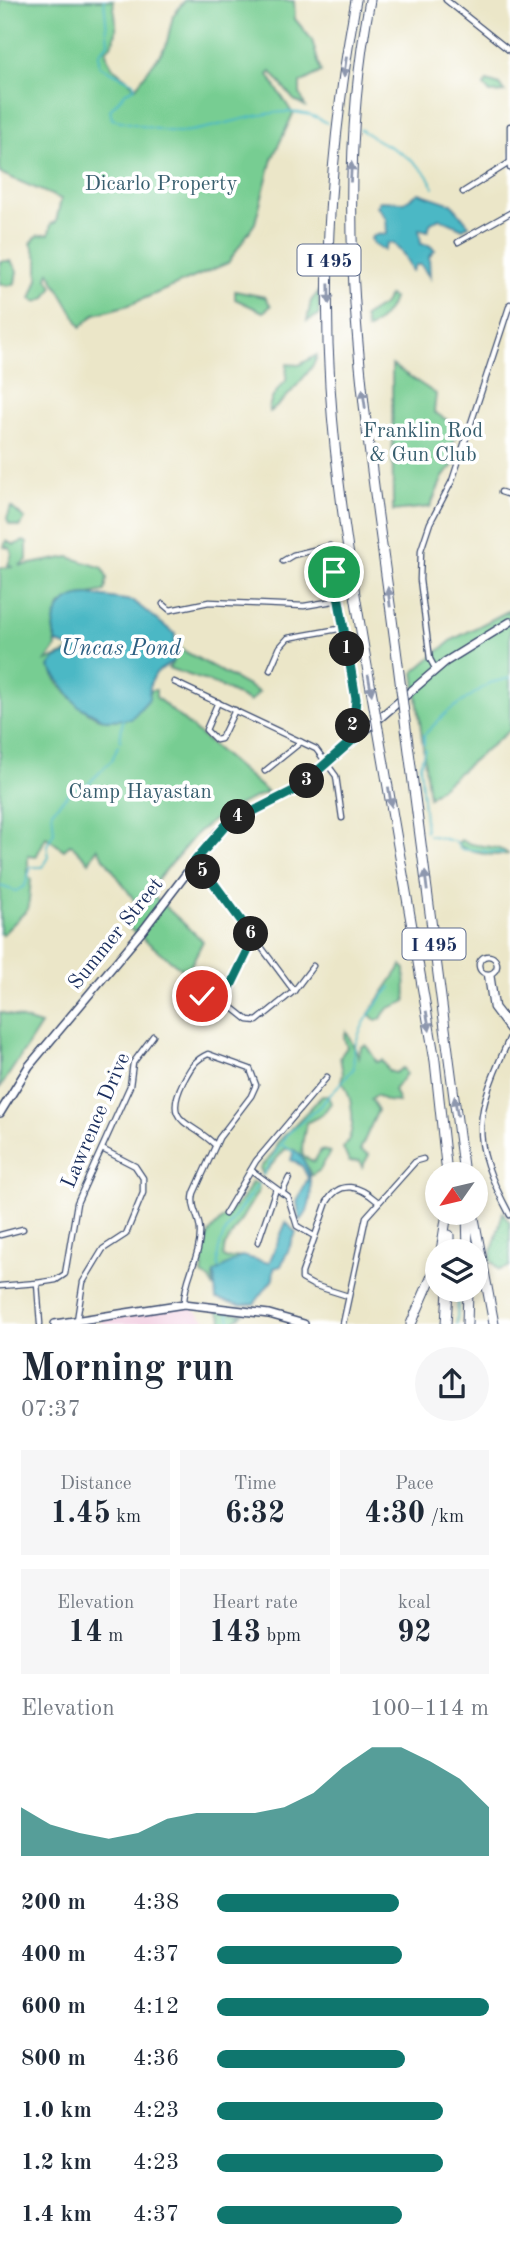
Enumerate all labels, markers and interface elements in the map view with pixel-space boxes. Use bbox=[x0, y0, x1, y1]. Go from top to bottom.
one-way arrow bbox=[339, 56, 350, 78]
one-way arrow bbox=[346, 161, 357, 183]
park label: Dicarlo Property bbox=[84, 174, 238, 195]
road number: I 495 bbox=[298, 244, 360, 276]
one-way arrow bbox=[323, 283, 335, 305]
one-way arrow bbox=[358, 387, 369, 409]
park label: Franklin Rod & Gun Club bbox=[363, 421, 483, 466]
pin bbox=[304, 542, 364, 602]
icon: arrive bbox=[315, 553, 353, 591]
one-way arrow bbox=[383, 585, 394, 607]
pin: 1 bbox=[330, 632, 364, 666]
water label: Uncas Pond bbox=[61, 637, 182, 660]
text: 1 bbox=[341, 639, 352, 658]
one-way arrow bbox=[365, 674, 376, 696]
pin: 2 bbox=[336, 708, 370, 744]
text: 2 bbox=[347, 716, 358, 735]
pin: 3 bbox=[290, 764, 324, 798]
text: 3 bbox=[301, 771, 312, 790]
park label: Camp Hayastan bbox=[68, 782, 212, 803]
one-way arrow bbox=[385, 786, 396, 808]
pin: 4 bbox=[220, 800, 256, 834]
text: 4 bbox=[232, 807, 243, 826]
pin: 5 bbox=[186, 854, 220, 890]
text: 5 bbox=[197, 862, 208, 881]
one-way arrow bbox=[420, 870, 431, 892]
street label: Summer Street bbox=[65, 874, 168, 994]
pin: 6 bbox=[233, 916, 268, 951]
text: 6 bbox=[245, 924, 256, 943]
road number: I 495 bbox=[402, 928, 466, 960]
pin bbox=[172, 966, 232, 1026]
icon: check bbox=[183, 977, 221, 1015]
one-way arrow bbox=[423, 1010, 434, 1032]
street label: Lawrence Drive bbox=[58, 1050, 134, 1191]
one-way arrow bbox=[450, 1095, 461, 1117]
north arrow bbox=[425, 1162, 488, 1225]
map controls bbox=[425, 1162, 488, 1302]
button: layers bbox=[425, 1239, 488, 1302]
button: share bbox=[415, 1347, 489, 1421]
text: Morning run bbox=[21, 1351, 234, 1389]
text: 07:37 bbox=[21, 1398, 81, 1421]
text: Distance bbox=[60, 1475, 131, 1494]
text: Time bbox=[234, 1475, 276, 1494]
text: Pace bbox=[395, 1475, 434, 1494]
text: 1.45 bbox=[50, 1499, 111, 1529]
text: 6:32 bbox=[225, 1499, 285, 1529]
text: 4:30 bbox=[365, 1499, 425, 1529]
text: km bbox=[111, 1508, 141, 1527]
text: /km bbox=[425, 1508, 464, 1527]
text: Elevation bbox=[57, 1594, 134, 1613]
text: Heart rate bbox=[212, 1594, 298, 1613]
text: kcal bbox=[398, 1594, 431, 1613]
text: 14 bbox=[68, 1618, 103, 1648]
text: 143 bbox=[209, 1618, 261, 1648]
text: 92 bbox=[397, 1618, 432, 1648]
text: m bbox=[103, 1627, 123, 1646]
text: bpm bbox=[261, 1627, 301, 1646]
text: Elevation bbox=[21, 1697, 115, 1720]
text: 100–114 m bbox=[370, 1697, 489, 1720]
text: 200 m bbox=[21, 1891, 86, 1914]
text: 4:38 bbox=[133, 1891, 179, 1914]
text: 400 m bbox=[21, 1943, 86, 1966]
text: 4:37 bbox=[133, 1943, 179, 1966]
text: 600 m bbox=[21, 1995, 86, 2018]
text: 4:12 bbox=[133, 1995, 179, 2018]
text: 800 m bbox=[21, 2047, 86, 2070]
text: 4:36 bbox=[133, 2047, 179, 2070]
text: 1.0 km bbox=[21, 2099, 92, 2122]
text: 4:23 bbox=[133, 2099, 179, 2122]
text: 1.2 km bbox=[21, 2151, 92, 2174]
text: 4:23 bbox=[133, 2151, 179, 2174]
text: 1.4 km bbox=[21, 2203, 92, 2226]
text: 4:37 bbox=[133, 2203, 179, 2226]

